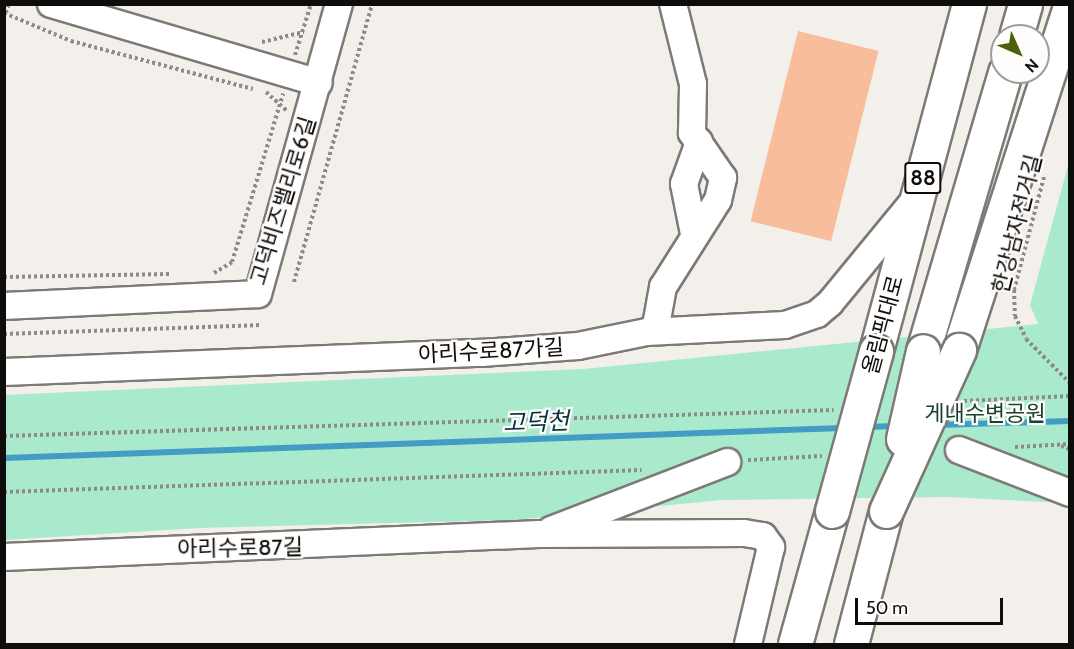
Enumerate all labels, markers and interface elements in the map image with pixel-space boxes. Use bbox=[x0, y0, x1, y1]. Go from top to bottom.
north arrow bbox=[990, 24, 1050, 84]
text: N bbox=[1021, 55, 1042, 76]
street label: 고덕비즈밸리로6길 bbox=[245, 114, 321, 288]
street label: 한강남자전거길 bbox=[987, 152, 1047, 296]
road number: 88 bbox=[904, 160, 942, 196]
street label: 올림픽대로 bbox=[857, 273, 909, 377]
street label: 아리수로87가길 bbox=[417, 334, 565, 368]
park label: 게내수변공원 bbox=[924, 401, 1046, 427]
water label: 고덕천 bbox=[502, 406, 570, 438]
street label: 아리수로87길 bbox=[177, 534, 303, 562]
scale bar bbox=[858, 586, 1006, 624]
text: 50 m bbox=[866, 597, 908, 619]

